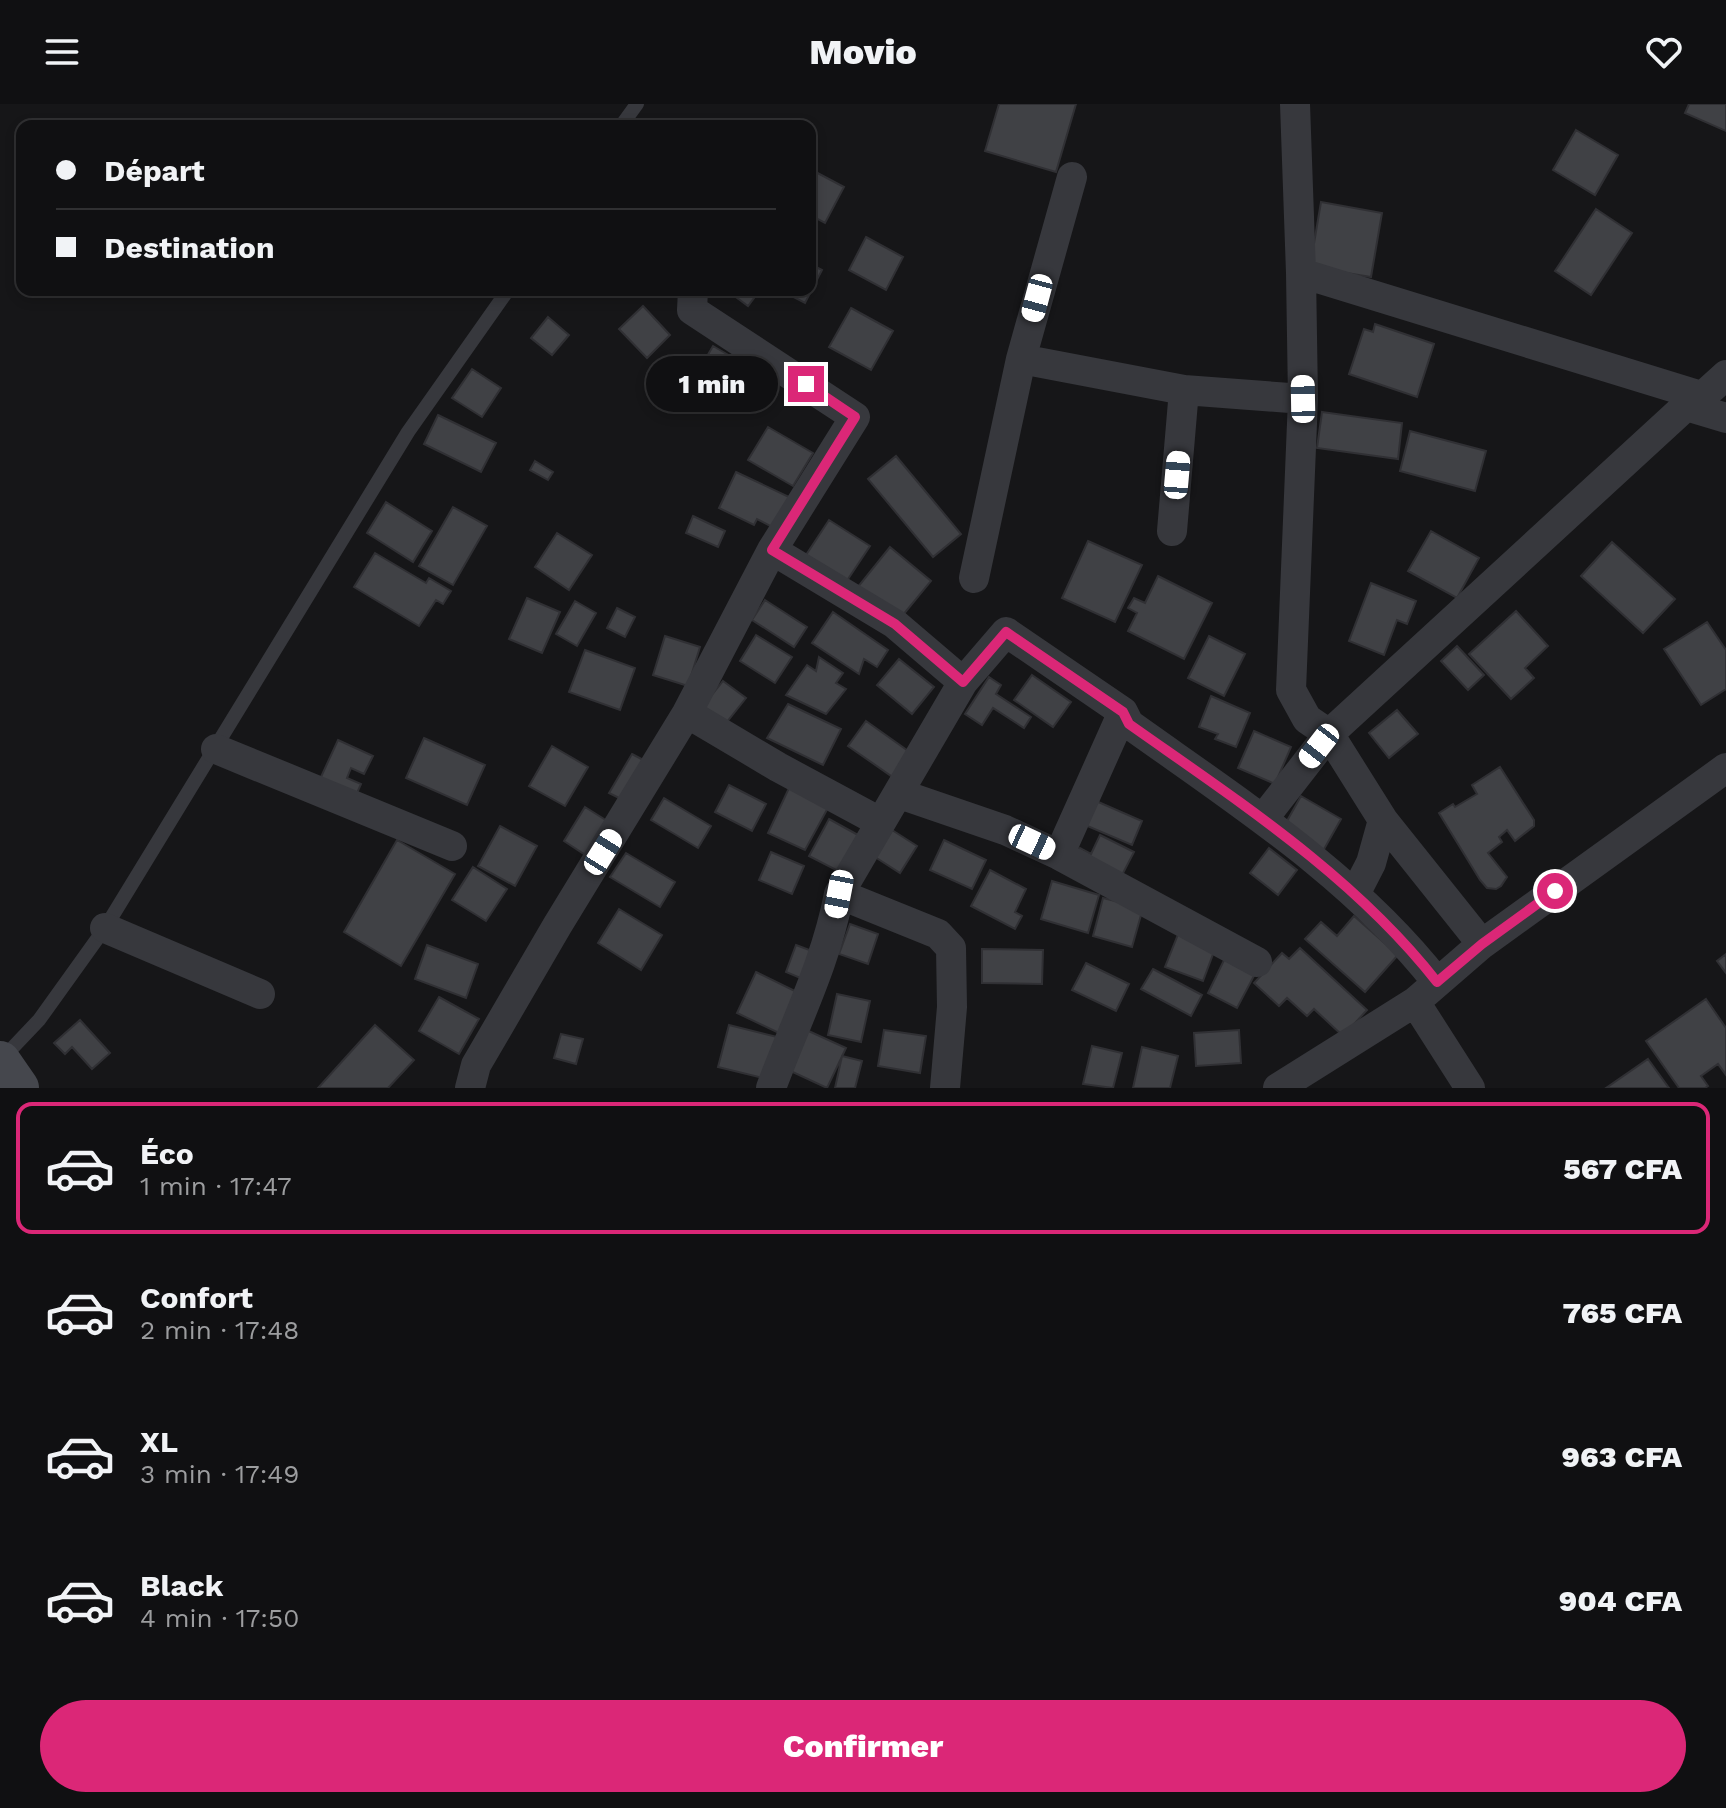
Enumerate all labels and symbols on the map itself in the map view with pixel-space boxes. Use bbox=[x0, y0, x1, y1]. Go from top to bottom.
car bbox=[1019, 272, 1055, 324]
callout: 1 min bbox=[646, 356, 778, 412]
route end bbox=[788, 366, 824, 402]
car bbox=[1291, 375, 1315, 423]
car bbox=[1163, 450, 1191, 500]
car bbox=[1295, 720, 1343, 772]
car bbox=[1005, 821, 1059, 863]
car bbox=[580, 825, 626, 879]
car bbox=[823, 868, 855, 920]
route start bbox=[1537, 873, 1573, 909]

